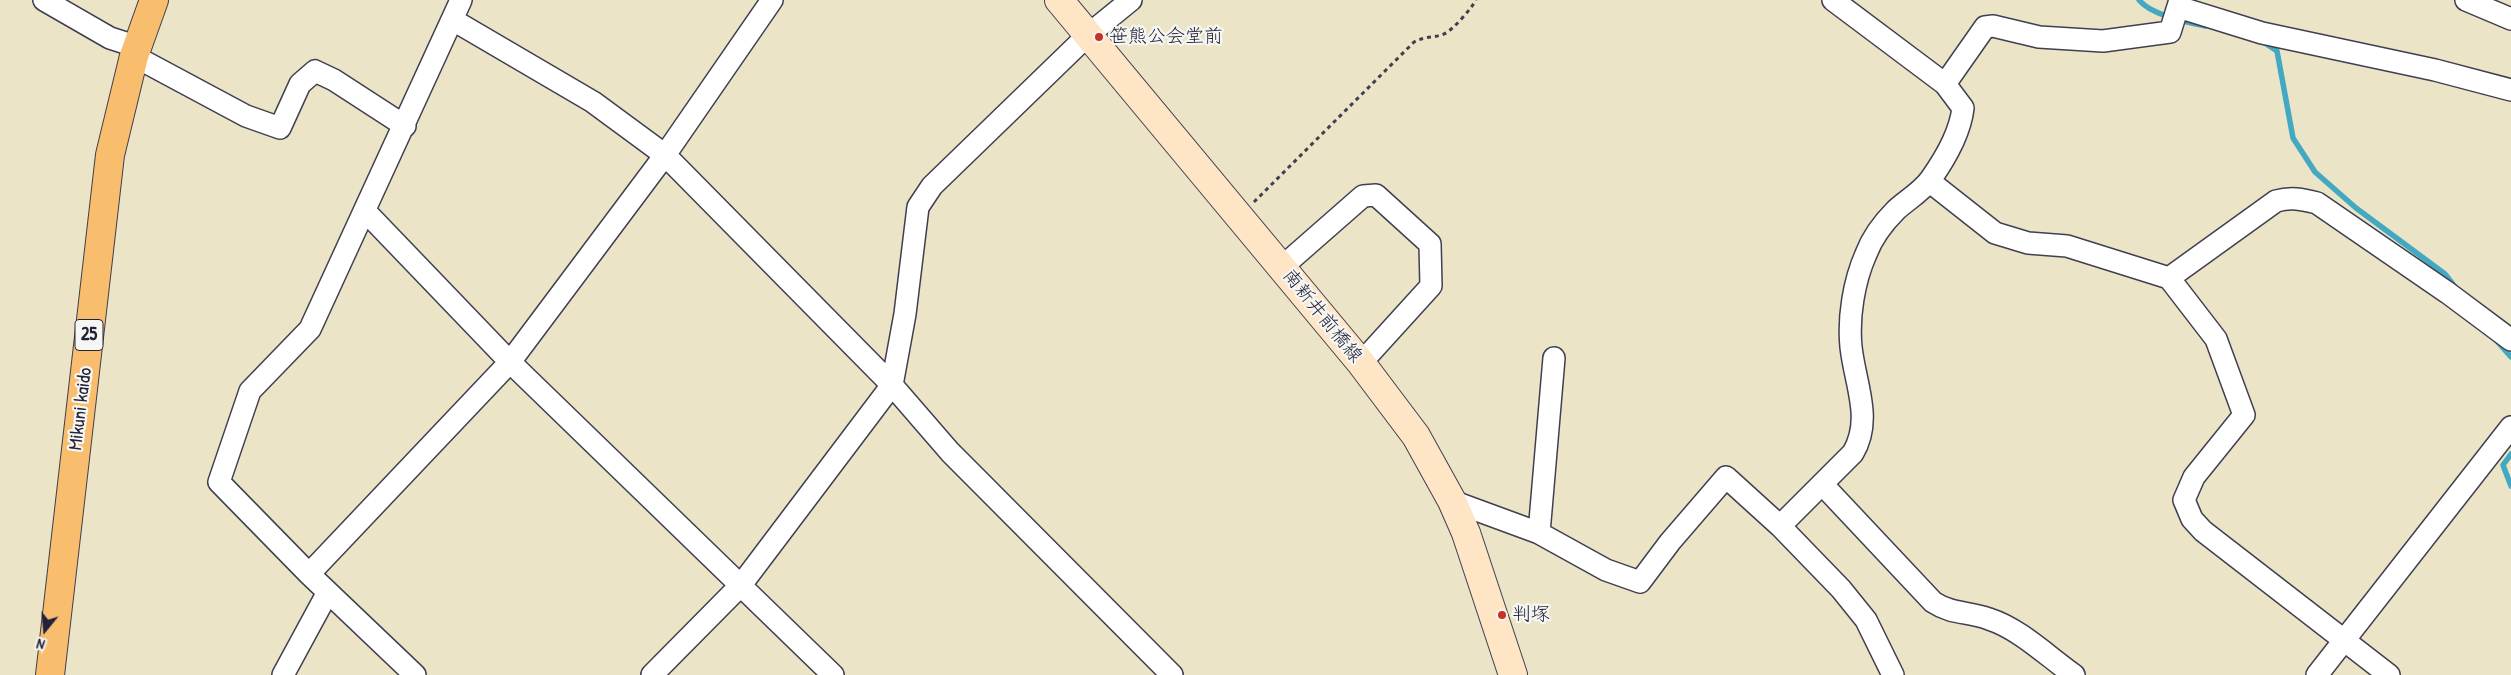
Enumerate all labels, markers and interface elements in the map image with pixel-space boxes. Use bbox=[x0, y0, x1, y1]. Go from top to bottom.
place label: 笹熊公会堂前 bbox=[1109, 26, 1223, 48]
marker: 笹熊公会堂前 bbox=[1093, 31, 1105, 43]
street label: 南新井前橋線 bbox=[1277, 265, 1367, 367]
road number: 25 bbox=[75, 320, 103, 350]
street label: Mikuni kaido bbox=[65, 366, 97, 452]
place label: 判塚 bbox=[1512, 604, 1550, 626]
north arrow bbox=[20, 605, 70, 655]
marker: 判塚 bbox=[1496, 609, 1508, 621]
text: N bbox=[34, 635, 47, 655]

